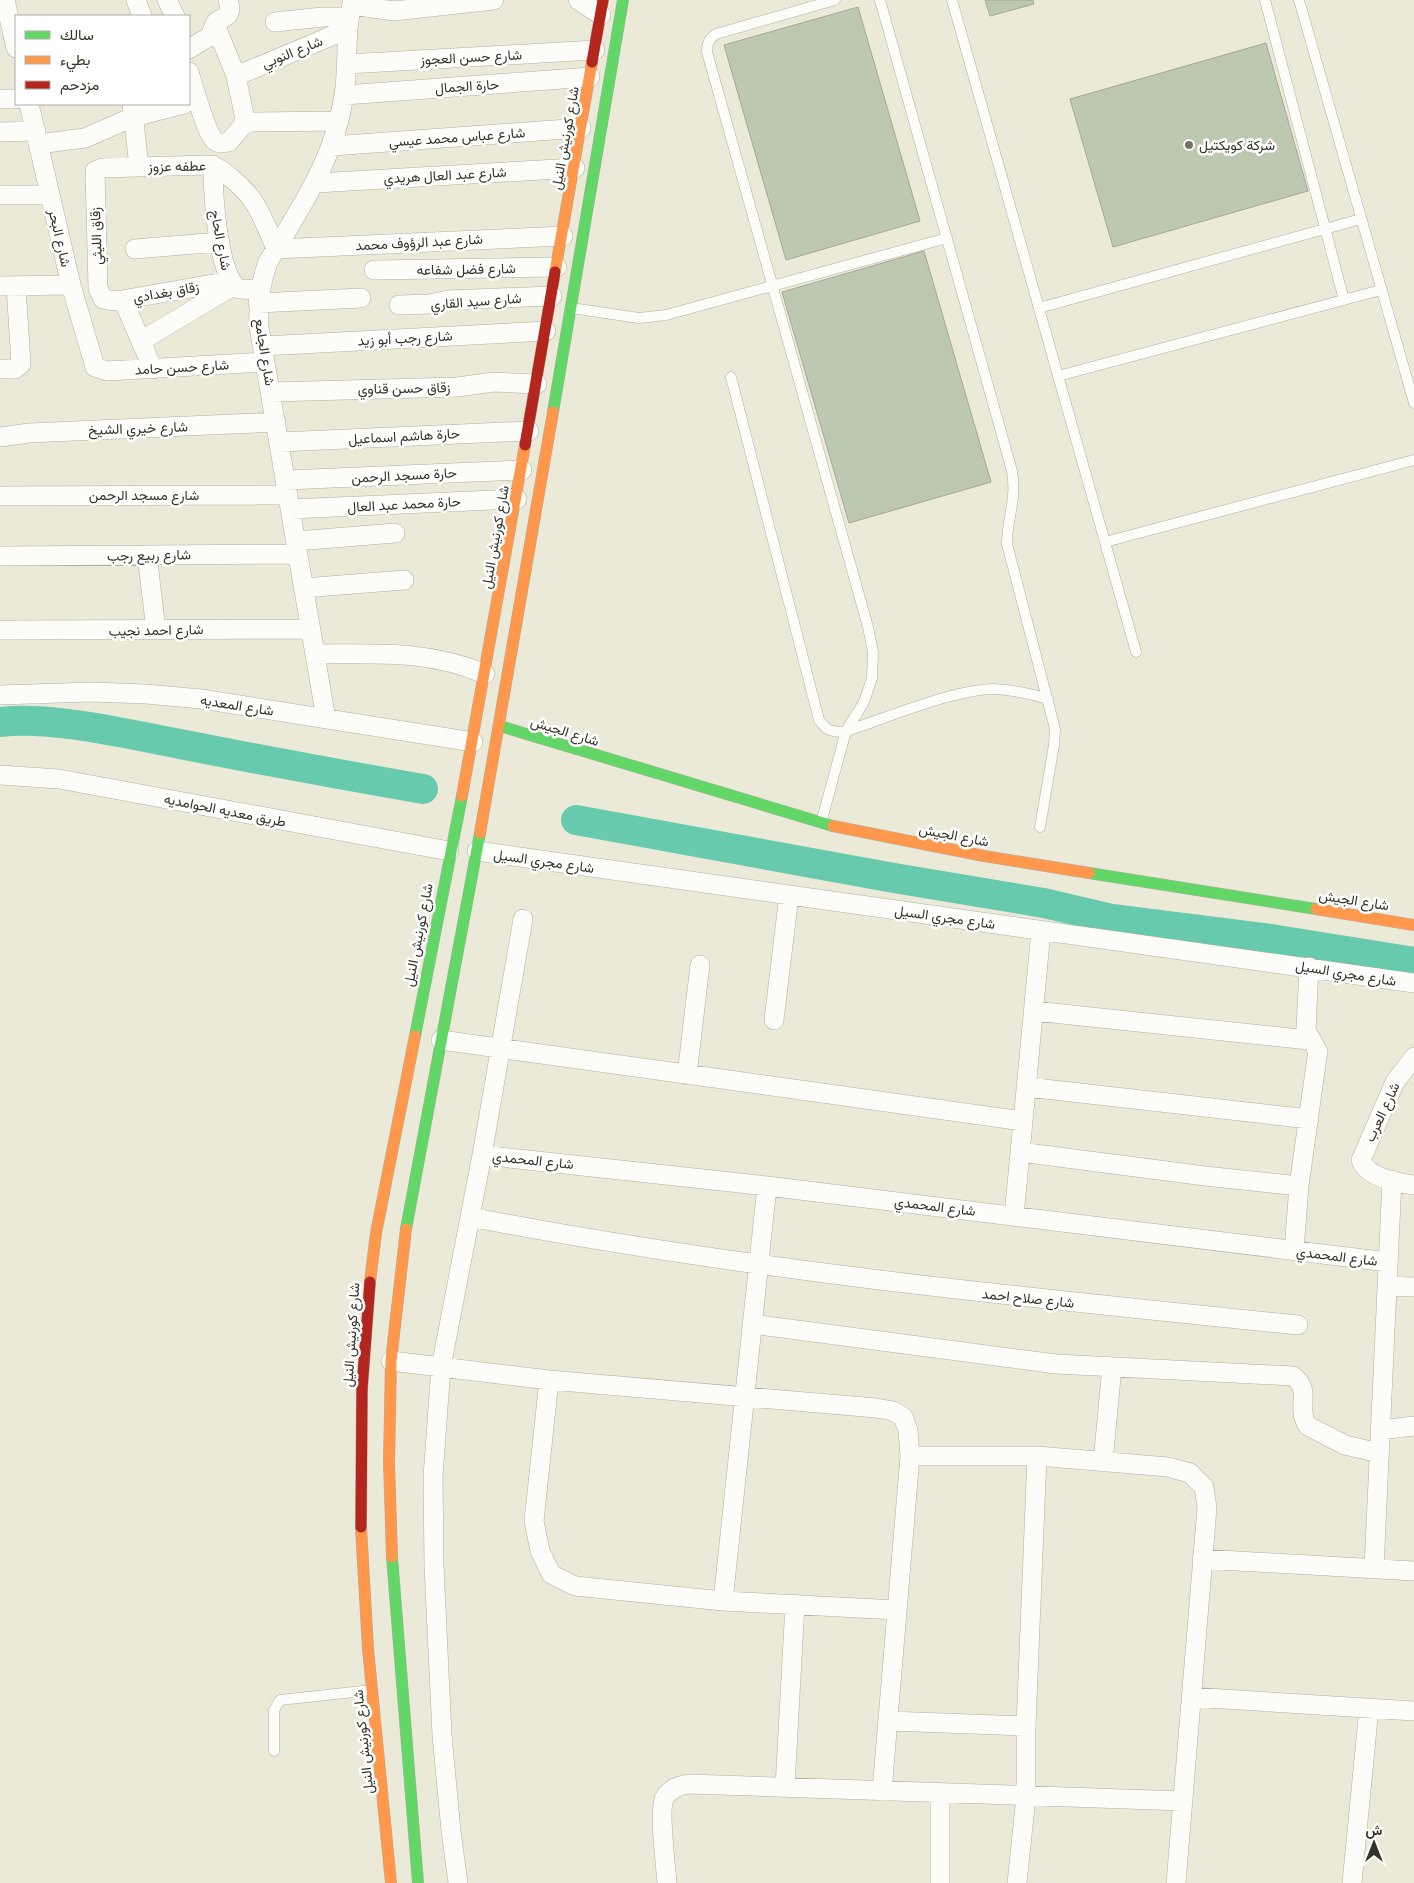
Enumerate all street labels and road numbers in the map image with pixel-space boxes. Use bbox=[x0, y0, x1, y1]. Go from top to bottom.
street label: شارع النوبي bbox=[259, 32, 326, 75]
street label: شارع حسن العجوز bbox=[418, 45, 523, 71]
street label: حارة الجمال bbox=[434, 75, 500, 98]
street label: شارع كورنيش النيل bbox=[547, 85, 585, 191]
street label: شارع عباس محمد عيسي bbox=[388, 123, 526, 154]
street label: عطفه عزوز bbox=[147, 156, 206, 176]
street label: شارع عبد العال هريدي bbox=[383, 163, 507, 190]
street label: شارع البحر bbox=[42, 206, 75, 269]
street label: زقاق الليثي bbox=[86, 206, 109, 265]
street label: شارع الحاج bbox=[204, 208, 236, 272]
street label: شارع عبد الرؤوف محمد bbox=[355, 230, 483, 256]
street label: شارع فضل شفاعه bbox=[416, 259, 516, 281]
street label: زقاق بغدادي bbox=[132, 277, 201, 310]
street label: شارع سيد القاري bbox=[430, 289, 522, 316]
street label: شارع الجامع bbox=[249, 317, 279, 387]
street label: شارع رجب أبو زيد bbox=[357, 327, 453, 351]
street label: شارع حسن حامد bbox=[134, 356, 230, 380]
street label: زقاق حسن قناوي bbox=[357, 378, 451, 401]
street label: شارع خيري الشيخ bbox=[88, 417, 188, 442]
street label: حارة هاشم اسماعيل bbox=[348, 424, 460, 448]
street label: حارة مسجد الرحمن bbox=[351, 463, 457, 487]
street label: شارع كورنيش النيل bbox=[477, 484, 515, 590]
street label: شارع مسجد الرحمن bbox=[89, 486, 199, 506]
street label: حارة محمد عبد العال bbox=[347, 492, 461, 517]
street label: شارع ربيع رجب bbox=[107, 545, 191, 567]
street label: شارع احمد نجيب bbox=[108, 620, 204, 642]
street label: شارع المعديه bbox=[199, 690, 275, 722]
street label: شارع الجيش bbox=[528, 712, 602, 752]
street label: طريق معديه الحوامديه bbox=[162, 789, 288, 831]
street label: شارع الجيش bbox=[917, 819, 991, 853]
street label: شارع مجري السيل bbox=[492, 845, 596, 880]
street label: شارع كورنيش النيل bbox=[399, 882, 439, 989]
street label: شارع الجيش bbox=[1317, 886, 1390, 916]
street label: شارع مجري السيل bbox=[893, 901, 997, 936]
street label: شارع مجري السيل bbox=[1294, 956, 1398, 993]
street label: شارع العرب bbox=[1360, 1079, 1405, 1145]
street label: شارع المحمدي bbox=[491, 1147, 575, 1176]
street label: شارع المحمدي bbox=[893, 1192, 977, 1223]
street label: شارع المحمدي bbox=[1295, 1242, 1379, 1273]
street label: شارع كورنيش النيل bbox=[338, 1282, 366, 1388]
street label: شارع صلاح احمد bbox=[981, 1284, 1075, 1314]
street label: شارع كورنيش النيل bbox=[349, 1689, 379, 1795]

